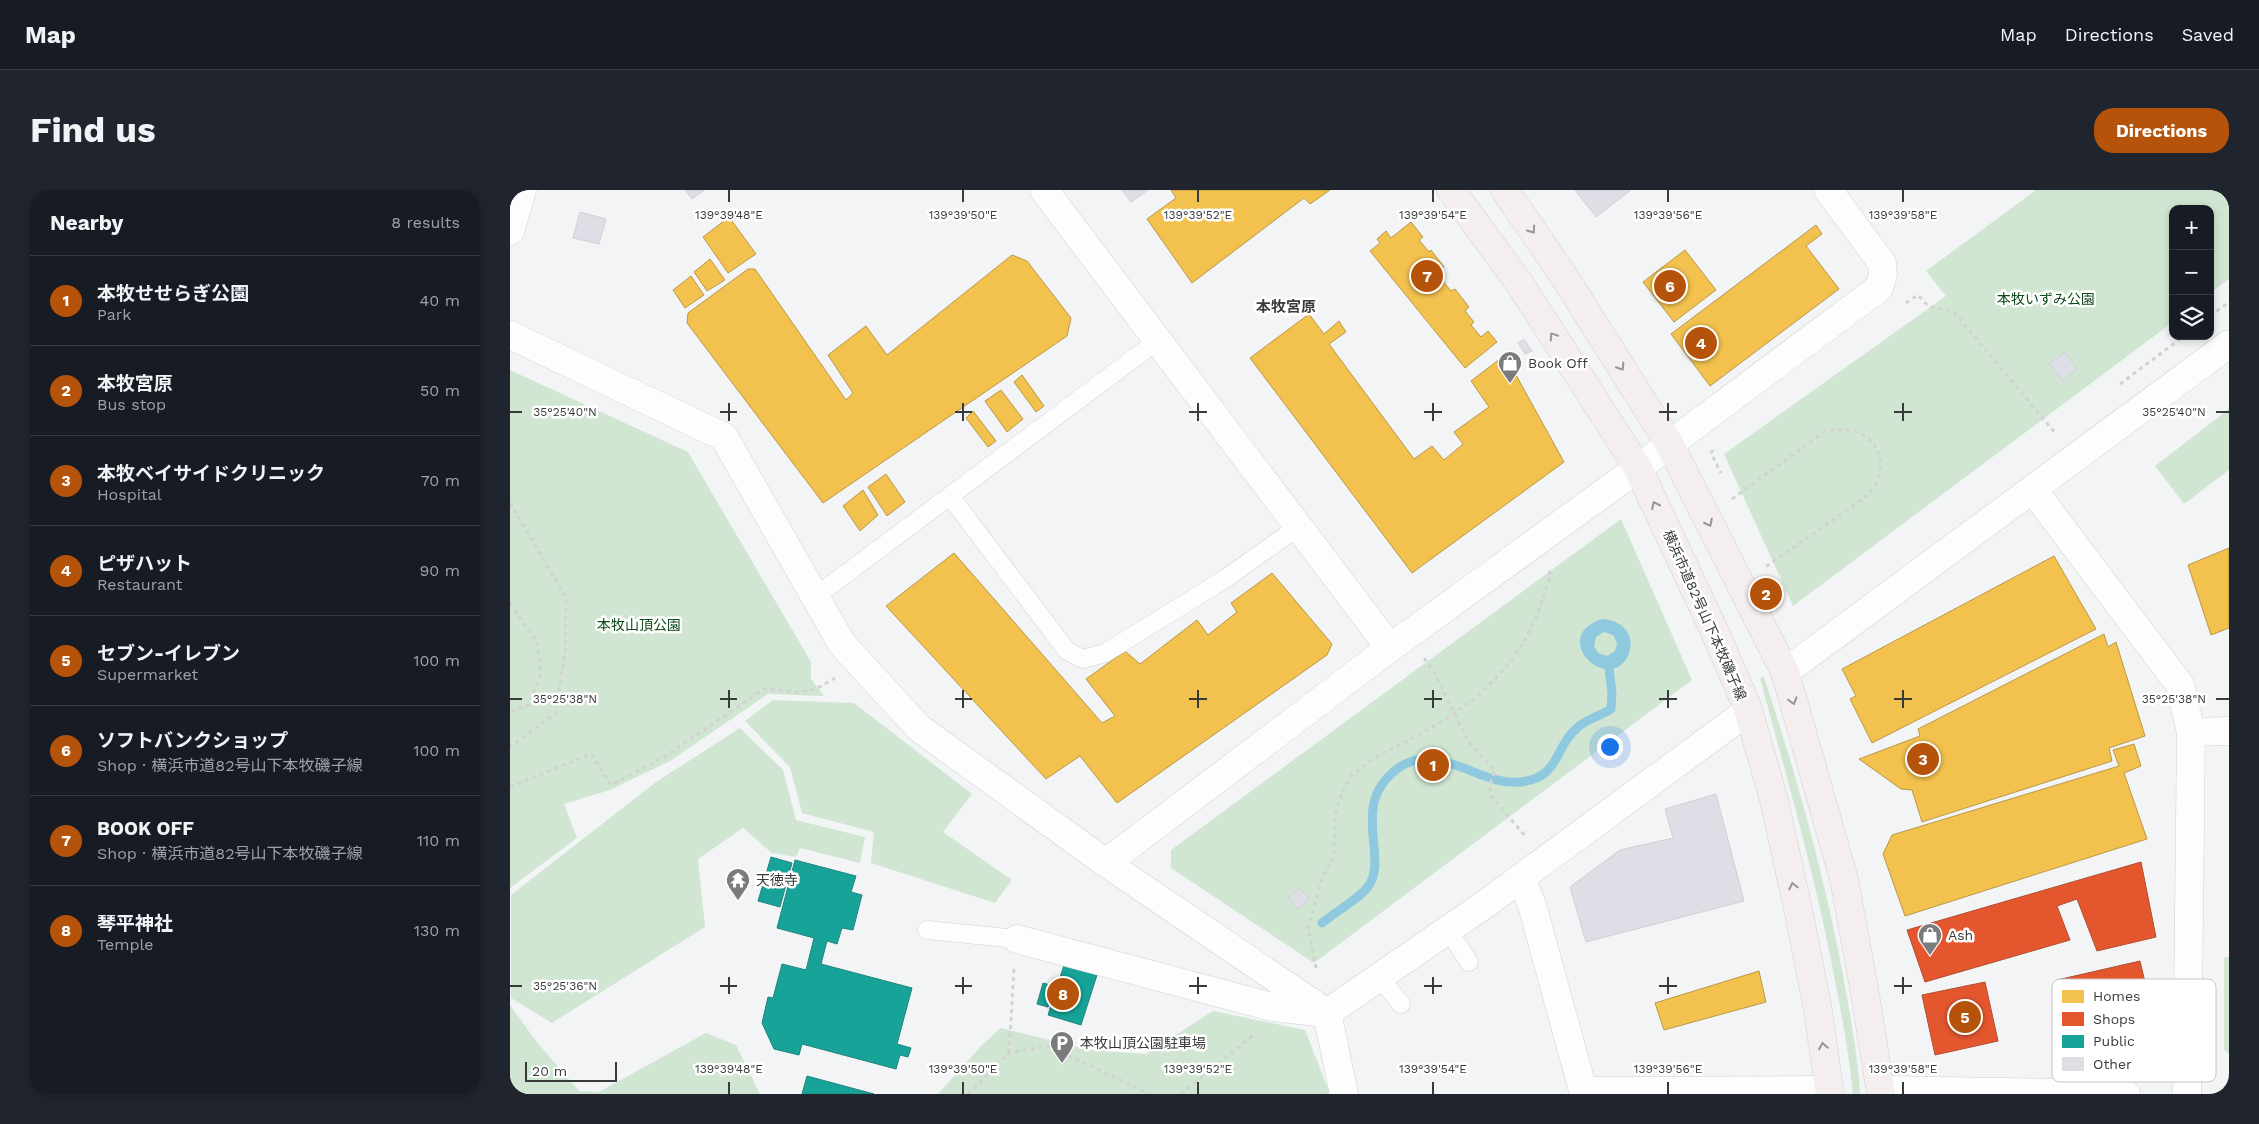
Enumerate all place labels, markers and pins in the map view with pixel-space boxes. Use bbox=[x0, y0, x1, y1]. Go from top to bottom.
pin: 7 bbox=[1411, 257, 1443, 295]
pin: 6 bbox=[1654, 267, 1686, 305]
pin: 4 bbox=[1685, 324, 1717, 362]
shop icon: Book Off bbox=[1497, 350, 1523, 384]
place label: Book Off bbox=[1528, 355, 1588, 371]
pin: 2 bbox=[1750, 575, 1782, 613]
pin: 3 bbox=[1907, 740, 1939, 778]
pin: 1 bbox=[1417, 746, 1449, 784]
temple icon: 天徳寺 bbox=[725, 867, 751, 901]
place label: 天徳寺 bbox=[756, 872, 798, 888]
shop icon: Ash bbox=[1917, 922, 1943, 956]
place label: Ash bbox=[1948, 927, 1973, 943]
pin: 8 bbox=[1047, 975, 1079, 1013]
pin: 5 bbox=[1949, 998, 1981, 1036]
parking icon: 本牧山頂公園駐車場 bbox=[1049, 1030, 1075, 1064]
place label: 本牧山頂公園駐車場 bbox=[1080, 1035, 1206, 1051]

